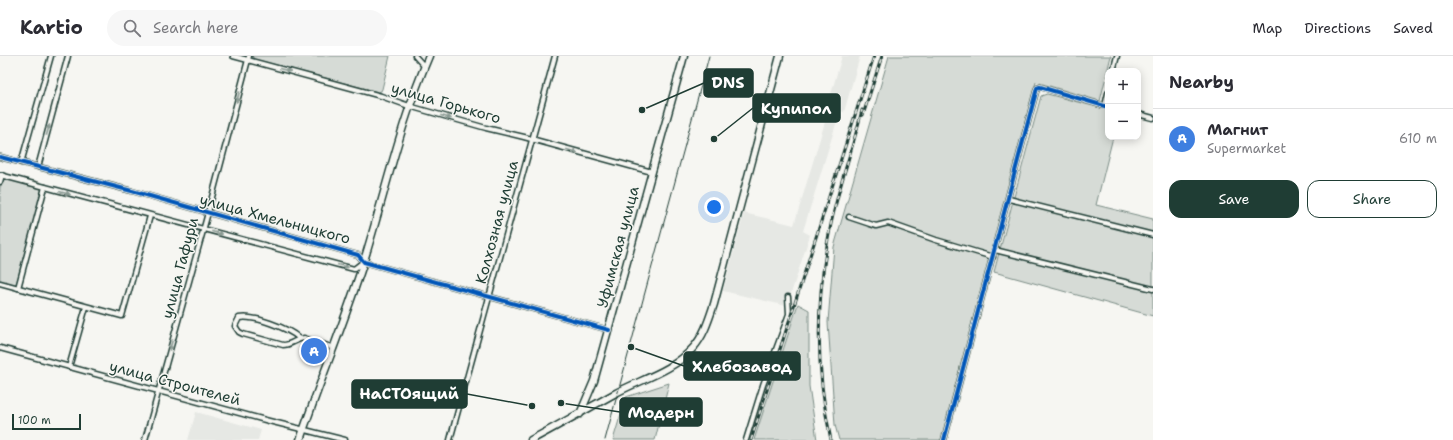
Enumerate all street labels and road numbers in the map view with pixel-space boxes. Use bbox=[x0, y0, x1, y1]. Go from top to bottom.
street label: улица Горького bbox=[389, 78, 503, 128]
street label: Колхозная улица bbox=[471, 157, 523, 286]
street label: Уфимская улица bbox=[592, 183, 644, 310]
street label: улица Хмельницкого bbox=[197, 189, 353, 249]
street label: улица Гафури bbox=[157, 215, 203, 321]
street label: улица Строителей bbox=[107, 356, 243, 410]

